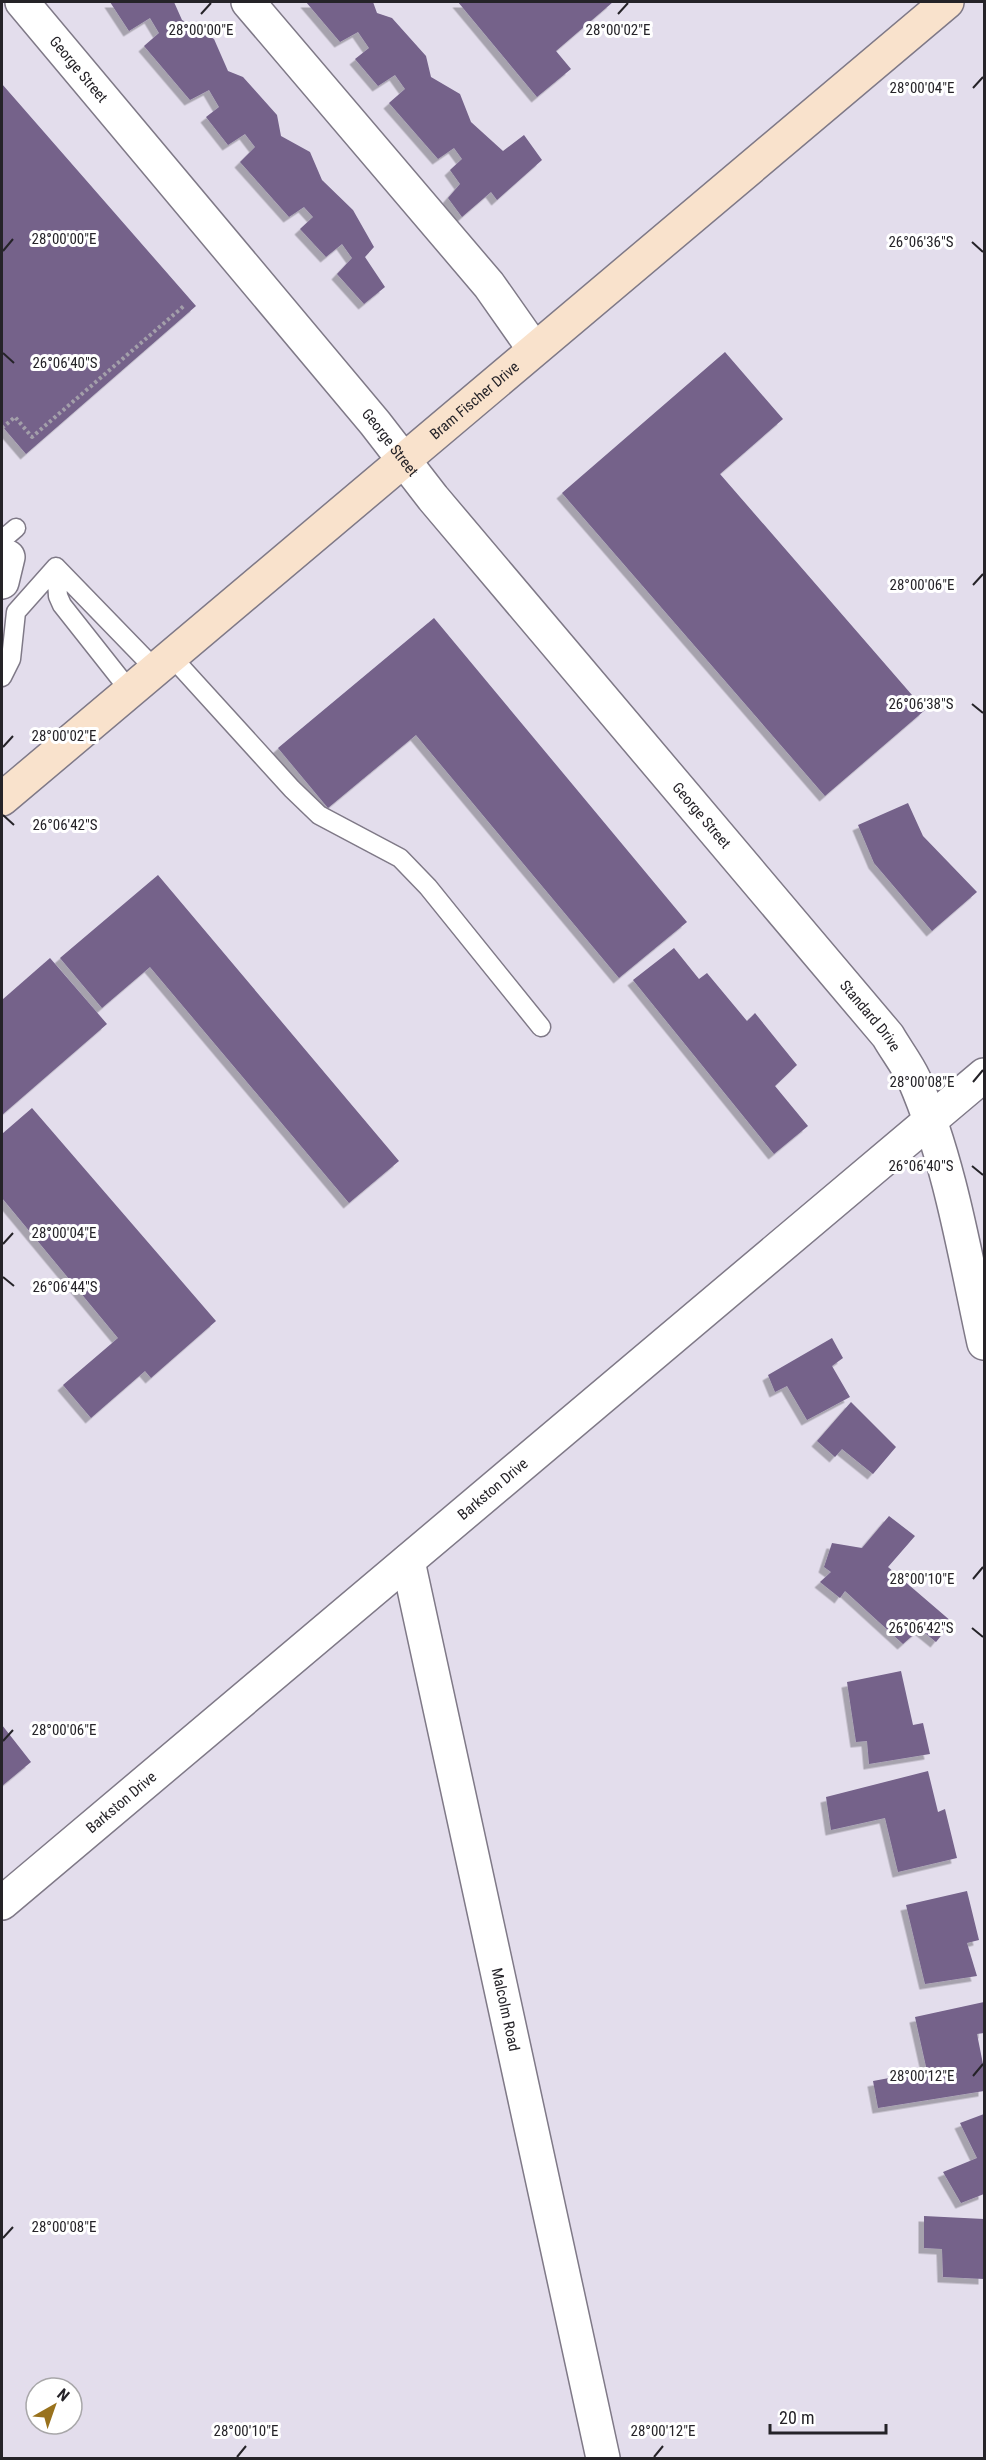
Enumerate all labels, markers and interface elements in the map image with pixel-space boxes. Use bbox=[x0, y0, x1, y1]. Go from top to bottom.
text: 28°00'00"E bbox=[169, 21, 233, 39]
text: 28°00'02"E bbox=[586, 21, 650, 39]
street label: George Street bbox=[46, 33, 111, 106]
text: 28°00'04"E bbox=[890, 79, 954, 97]
text: 28°00'00"E bbox=[32, 230, 96, 248]
text: 26°06'36"S bbox=[888, 233, 954, 251]
text: 26°06'40"S bbox=[32, 354, 98, 372]
street label: Bram Fischer Drive bbox=[426, 358, 523, 443]
street label: George Street bbox=[358, 405, 422, 480]
text: 28°00'06"E bbox=[890, 576, 954, 594]
text: 26°06'38"S bbox=[888, 695, 954, 713]
text: 28°00'02"E bbox=[32, 727, 96, 745]
street label: George Street bbox=[668, 779, 735, 852]
text: 26°06'42"S bbox=[32, 816, 98, 834]
street label: Standard Drive bbox=[836, 977, 904, 1055]
text: 28°00'08"E bbox=[890, 1073, 954, 1091]
text: 26°06'40"S bbox=[888, 1157, 954, 1175]
text: 28°00'04"E bbox=[32, 1224, 96, 1242]
text: 26°06'44"S bbox=[32, 1278, 98, 1296]
street label: Barkston Drive bbox=[454, 1455, 532, 1524]
text: 28°00'10"E bbox=[890, 1570, 954, 1588]
text: 26°06'42"S bbox=[888, 1619, 954, 1637]
text: 28°00'06"E bbox=[32, 1721, 96, 1739]
street label: Barkston Drive bbox=[83, 1768, 160, 1837]
street label: Malcolm Road bbox=[488, 1966, 523, 2053]
text: 28°00'12"E bbox=[890, 2067, 954, 2085]
text: 28°00'08"E bbox=[32, 2218, 96, 2236]
north arrow bbox=[24, 2376, 84, 2436]
text: N bbox=[53, 2384, 73, 2405]
scale bar bbox=[770, 2397, 886, 2435]
text: 20 m bbox=[779, 2407, 814, 2428]
text: 28°00'10"E bbox=[214, 2422, 278, 2440]
text: 28°00'12"E bbox=[631, 2422, 695, 2440]

